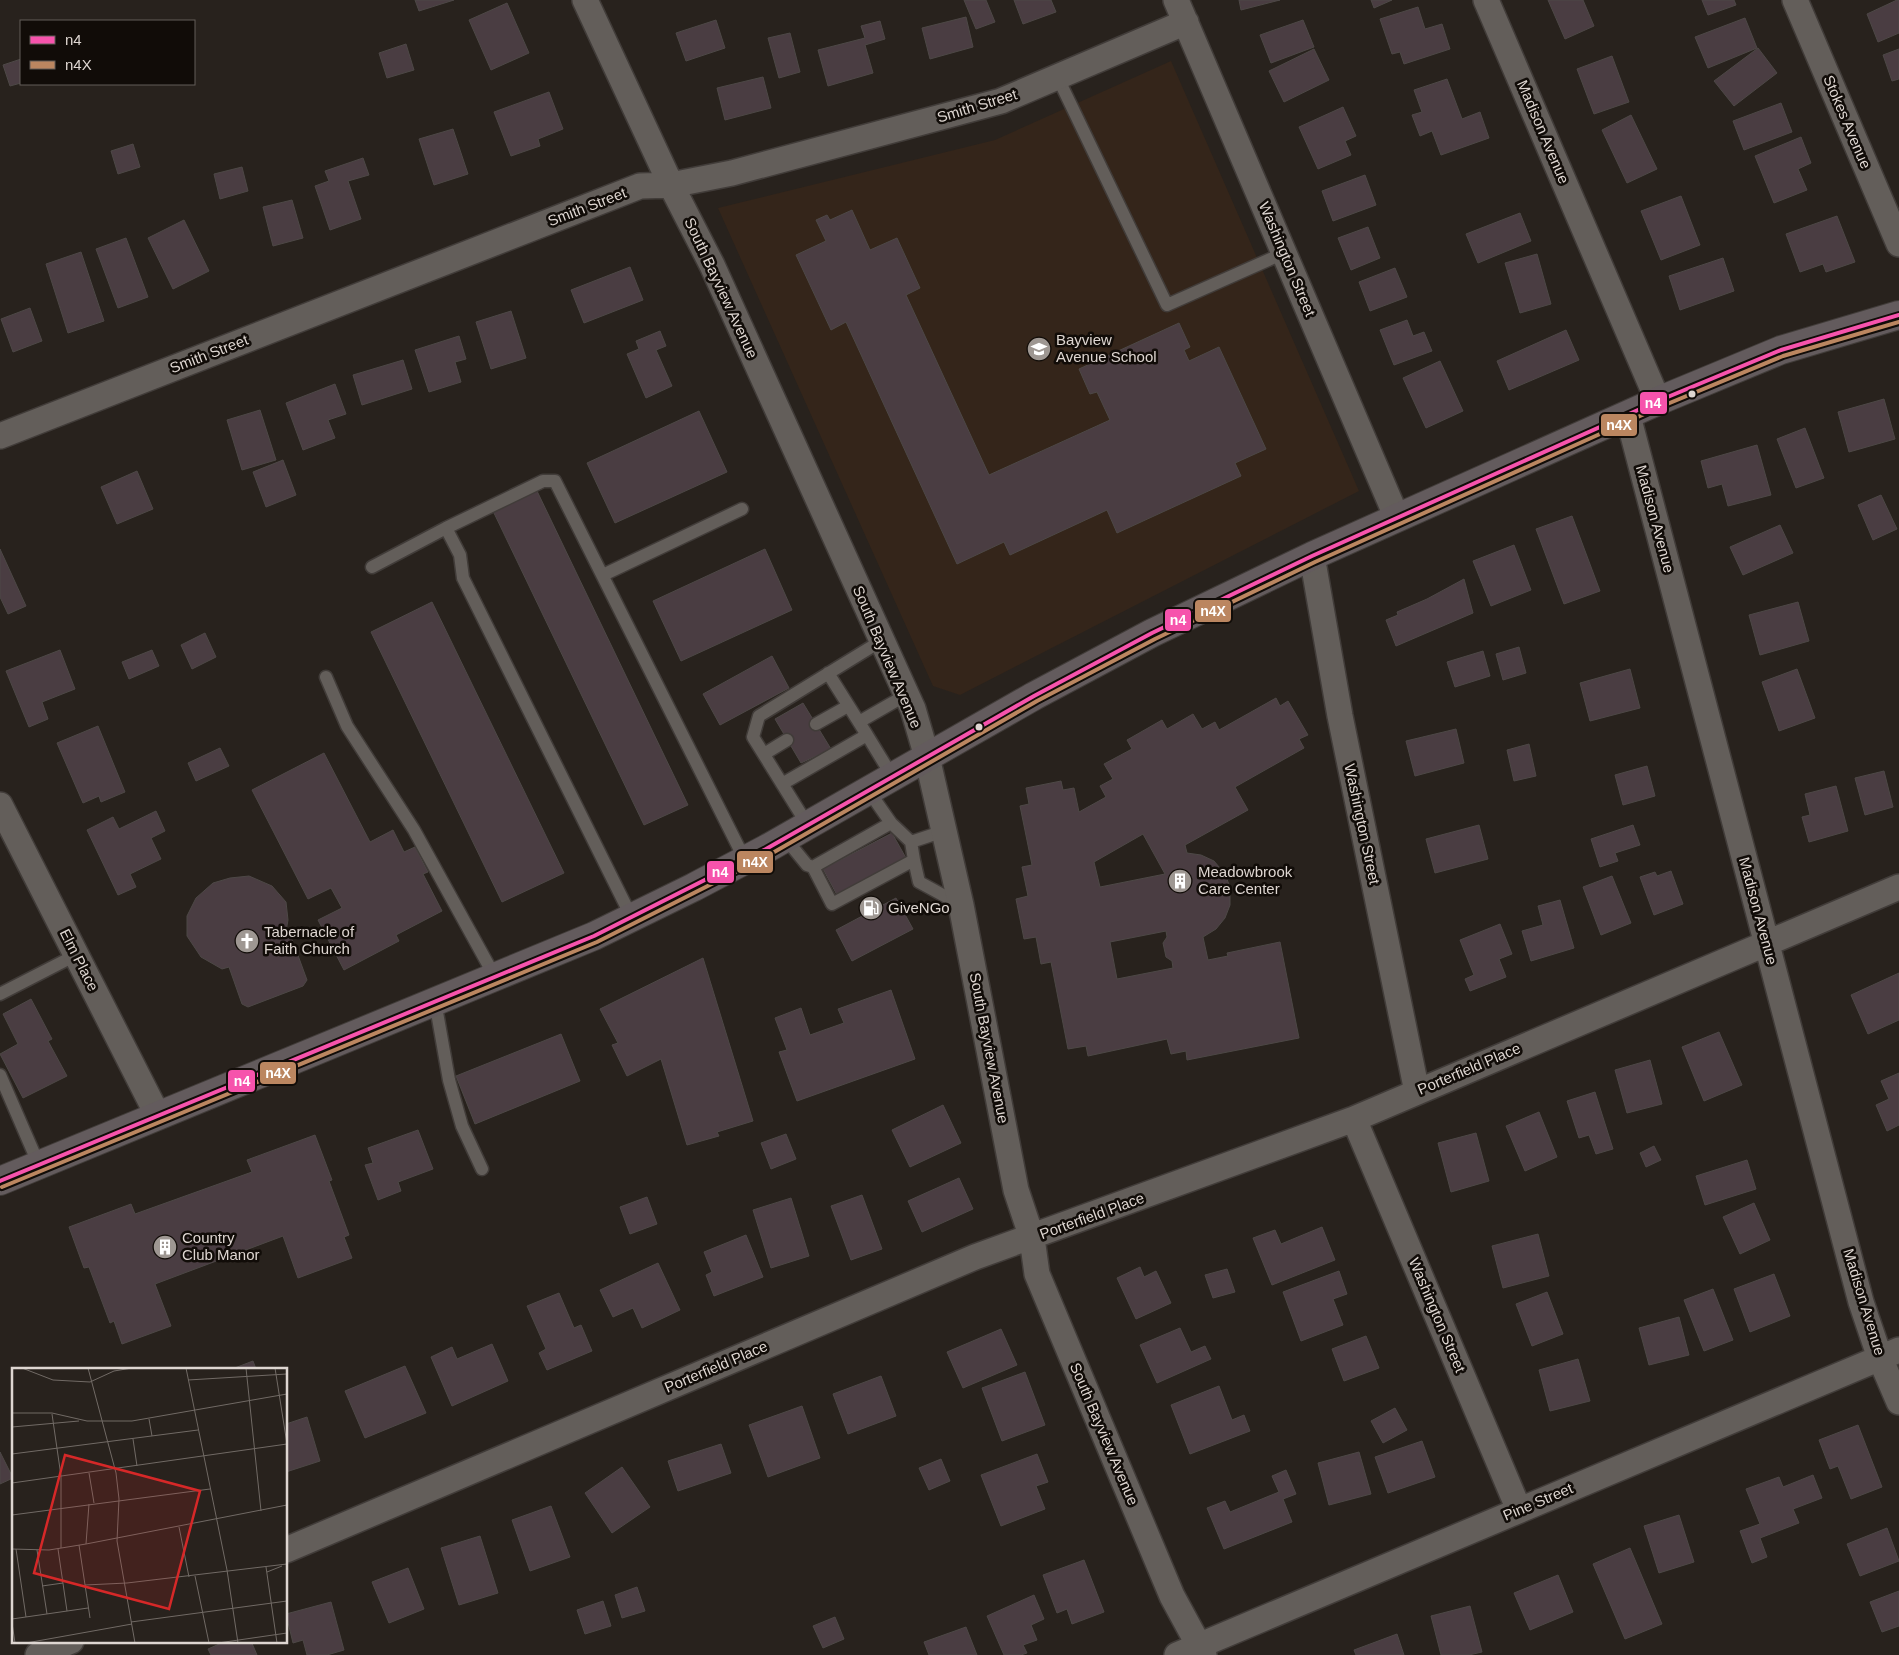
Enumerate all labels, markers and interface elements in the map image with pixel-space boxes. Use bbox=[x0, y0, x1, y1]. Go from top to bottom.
legend bbox=[20, 20, 195, 85]
text: n4 bbox=[65, 31, 82, 48]
text: n4X bbox=[65, 56, 92, 73]
street label: Stokes Avenue bbox=[1820, 73, 1875, 171]
street label: Madison Avenue bbox=[1514, 78, 1573, 186]
street label: Smith Street bbox=[935, 85, 1020, 126]
street label: Smith Street bbox=[545, 184, 629, 229]
street label: Washington Street bbox=[1256, 199, 1320, 319]
street label: South Bayview Avenue bbox=[681, 215, 762, 361]
street label: Smith Street bbox=[167, 331, 251, 376]
place label: Bayview Avenue School bbox=[1056, 331, 1157, 365]
school or university icon: Bayview Avenue School bbox=[1026, 336, 1052, 362]
unlabelled marker bbox=[1687, 389, 1697, 399]
line badge: n4 bbox=[1639, 391, 1668, 415]
text: n4 bbox=[1645, 395, 1661, 411]
line badge: n4X bbox=[1600, 413, 1638, 437]
text: n4X bbox=[1606, 417, 1632, 433]
street label: Madison Avenue bbox=[1633, 463, 1678, 575]
street label: South Bayview Avenue bbox=[850, 583, 925, 731]
line badge: n4X bbox=[1194, 599, 1232, 623]
text: n4X bbox=[1200, 603, 1226, 619]
line badge: n4 bbox=[1164, 608, 1192, 632]
text: n4 bbox=[1170, 612, 1186, 628]
unlabelled marker bbox=[974, 722, 984, 732]
street label: Washington Street bbox=[1341, 762, 1384, 887]
line badge: n4X bbox=[736, 850, 774, 874]
text: n4X bbox=[742, 854, 768, 870]
street label: Madison Avenue bbox=[1736, 855, 1781, 967]
line badge: n4 bbox=[706, 860, 735, 884]
place label: Meadowbrook Care Center bbox=[1198, 863, 1293, 897]
text: n4 bbox=[712, 864, 728, 880]
building icon: Meadowbrook Care Center bbox=[1167, 868, 1193, 894]
fuel station icon: GiveNGo bbox=[858, 895, 884, 921]
place label: GiveNGo bbox=[888, 899, 950, 916]
place label: Tabernacle of Faith Church bbox=[264, 923, 355, 957]
street label: Elm Place bbox=[57, 926, 102, 994]
church icon: Tabernacle of Faith Church bbox=[234, 928, 260, 954]
street label: South Bayview Avenue bbox=[967, 971, 1012, 1125]
street label: Porterfield Place bbox=[1415, 1039, 1523, 1098]
line badge: n4X bbox=[259, 1061, 297, 1085]
text: n4X bbox=[265, 1065, 291, 1081]
line badge: n4 bbox=[227, 1069, 256, 1093]
text: n4 bbox=[234, 1073, 250, 1089]
street label: Porterfield Place bbox=[1037, 1189, 1146, 1242]
place label: Country Club Manor bbox=[182, 1229, 260, 1263]
building icon: Country Club Manor bbox=[152, 1234, 178, 1260]
street label: Madison Avenue bbox=[1840, 1246, 1889, 1357]
street label: Washington Street bbox=[1406, 1255, 1470, 1375]
street label: Porterfield Place bbox=[662, 1337, 770, 1396]
street label: South Bayview Avenue bbox=[1067, 1360, 1142, 1508]
inset map bbox=[12, 1368, 288, 1642]
street label: Pine Street bbox=[1500, 1479, 1576, 1524]

